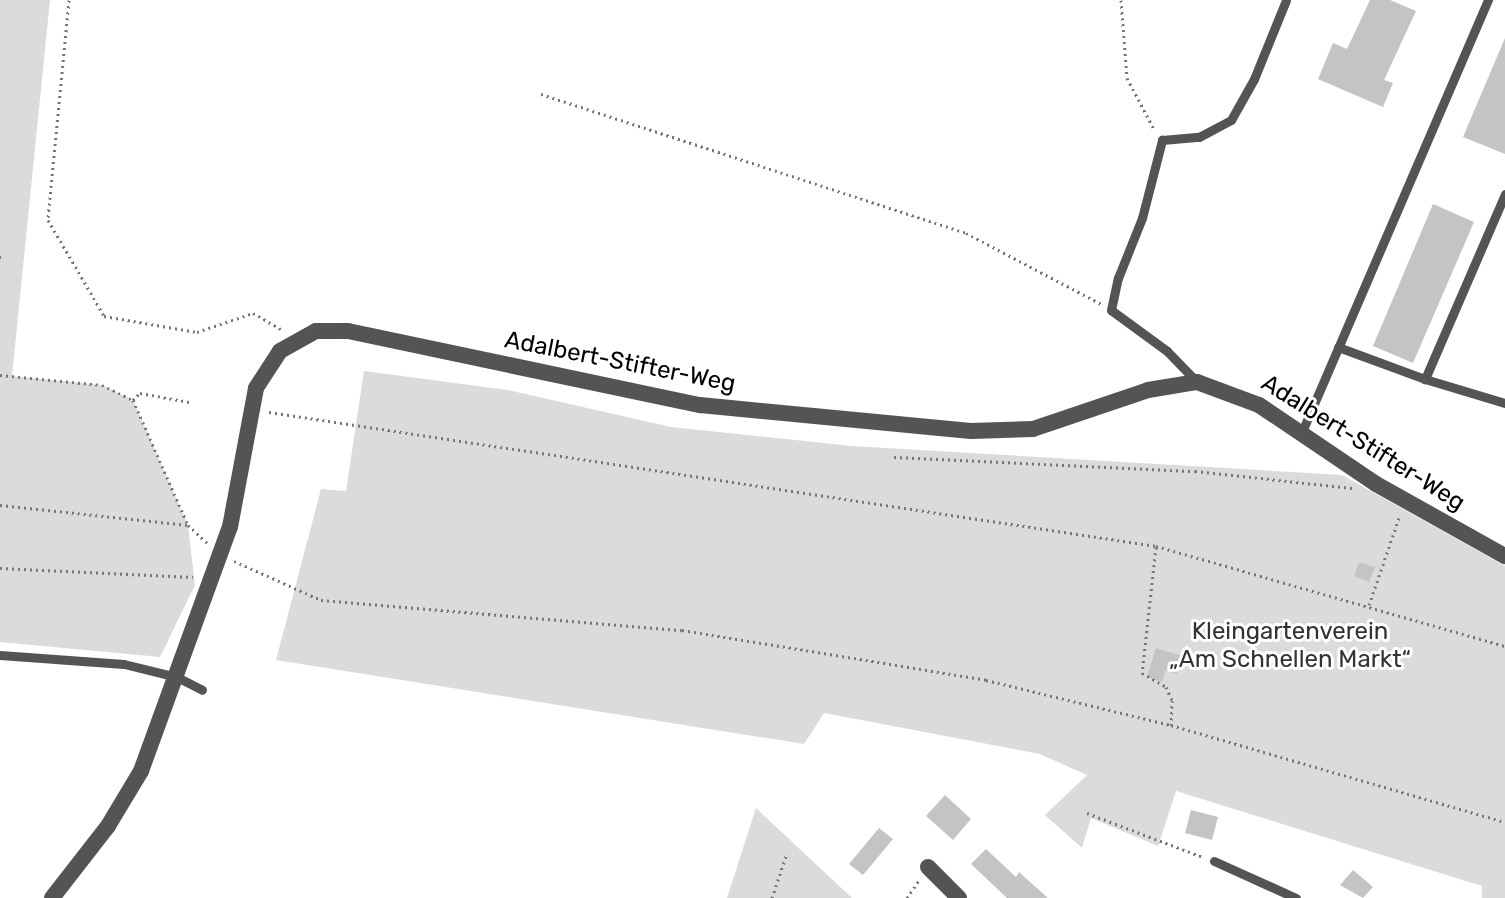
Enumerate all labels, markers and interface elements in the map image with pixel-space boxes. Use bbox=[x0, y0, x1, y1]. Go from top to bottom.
street label: Adalbert-Stifter-Weg bbox=[502, 325, 738, 399]
street label: Adalbert-Stifter-Weg bbox=[1256, 369, 1470, 517]
park label: Kleingartenverein „Am Schnellen Markt“ bbox=[1169, 618, 1411, 674]

